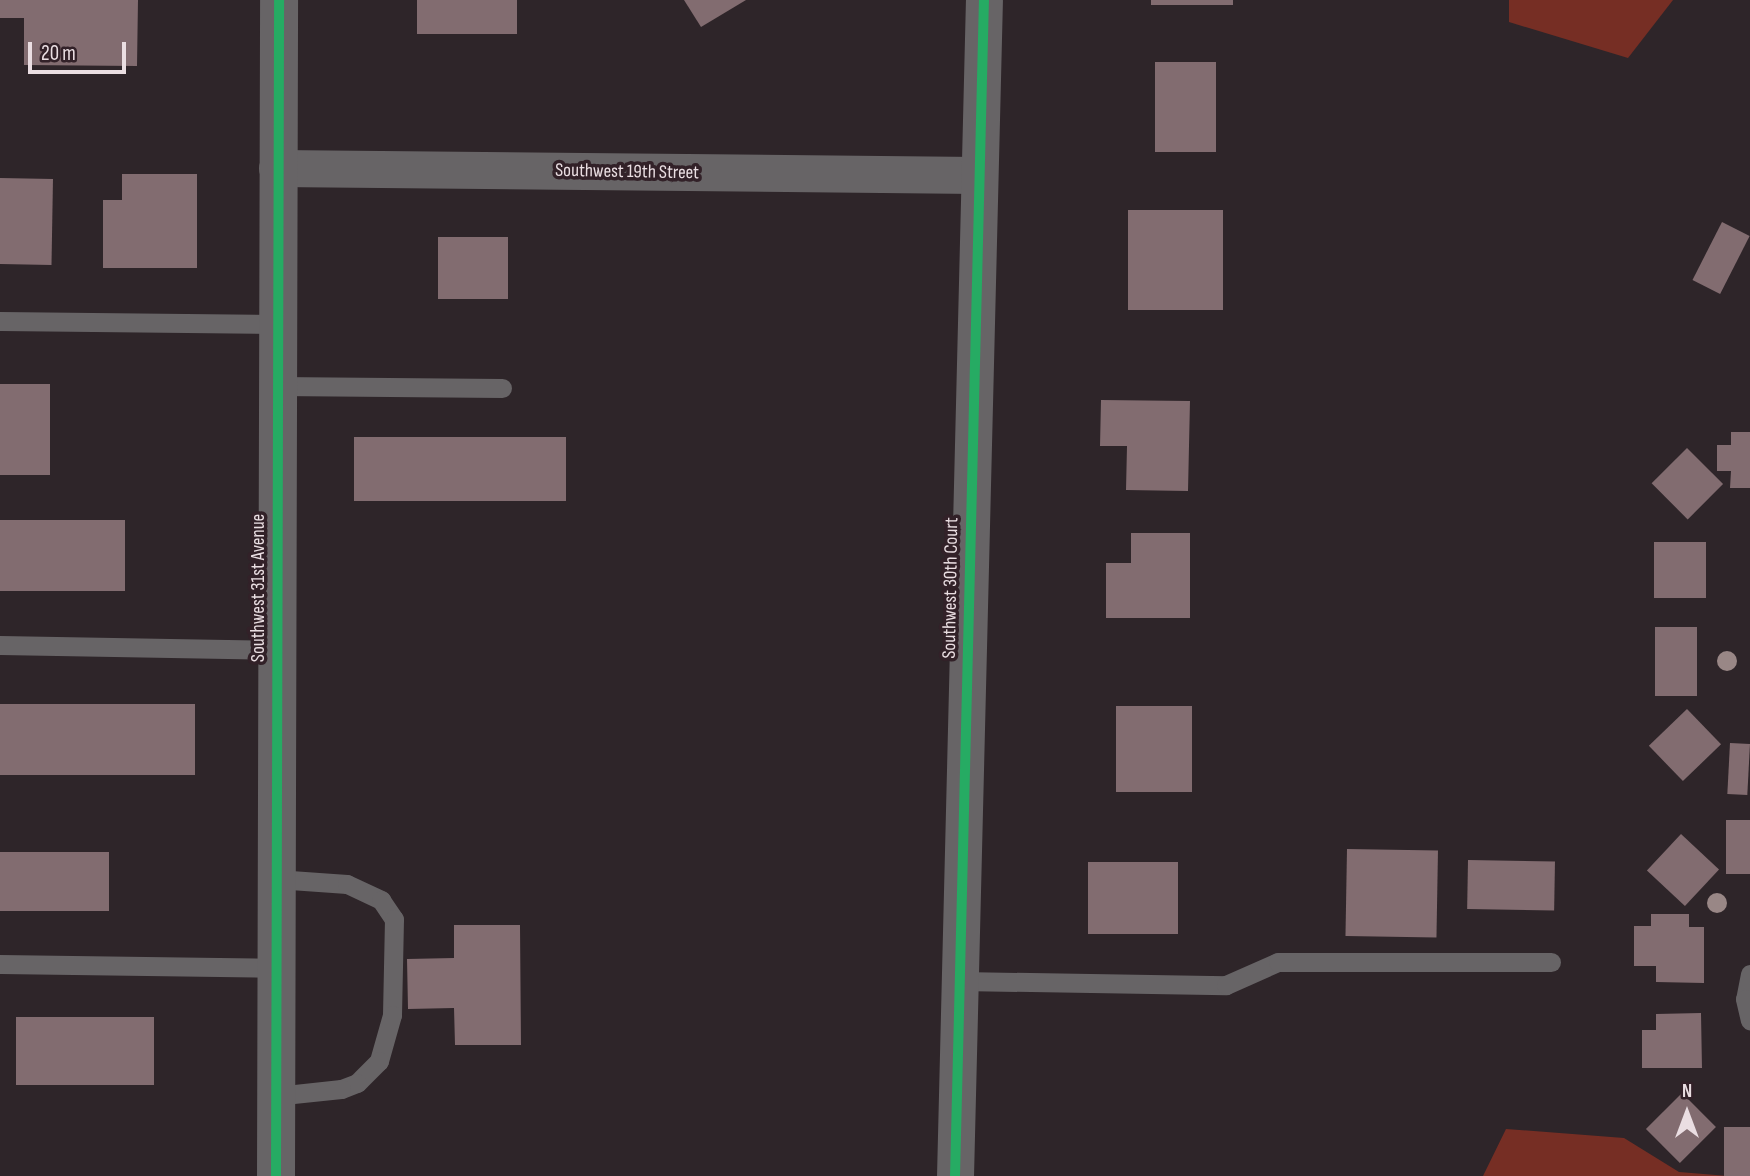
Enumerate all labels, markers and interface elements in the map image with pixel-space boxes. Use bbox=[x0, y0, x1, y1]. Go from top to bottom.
scale bar bbox=[32, 28, 130, 72]
text: 20 m bbox=[41, 41, 76, 66]
street label: Southwest 19th Street bbox=[555, 159, 699, 185]
street label: Southwest 31st Avenue bbox=[248, 514, 270, 662]
street label: Southwest 30th Court bbox=[938, 517, 964, 659]
north arrow bbox=[1652, 1078, 1722, 1148]
text: N bbox=[1682, 1080, 1692, 1103]

